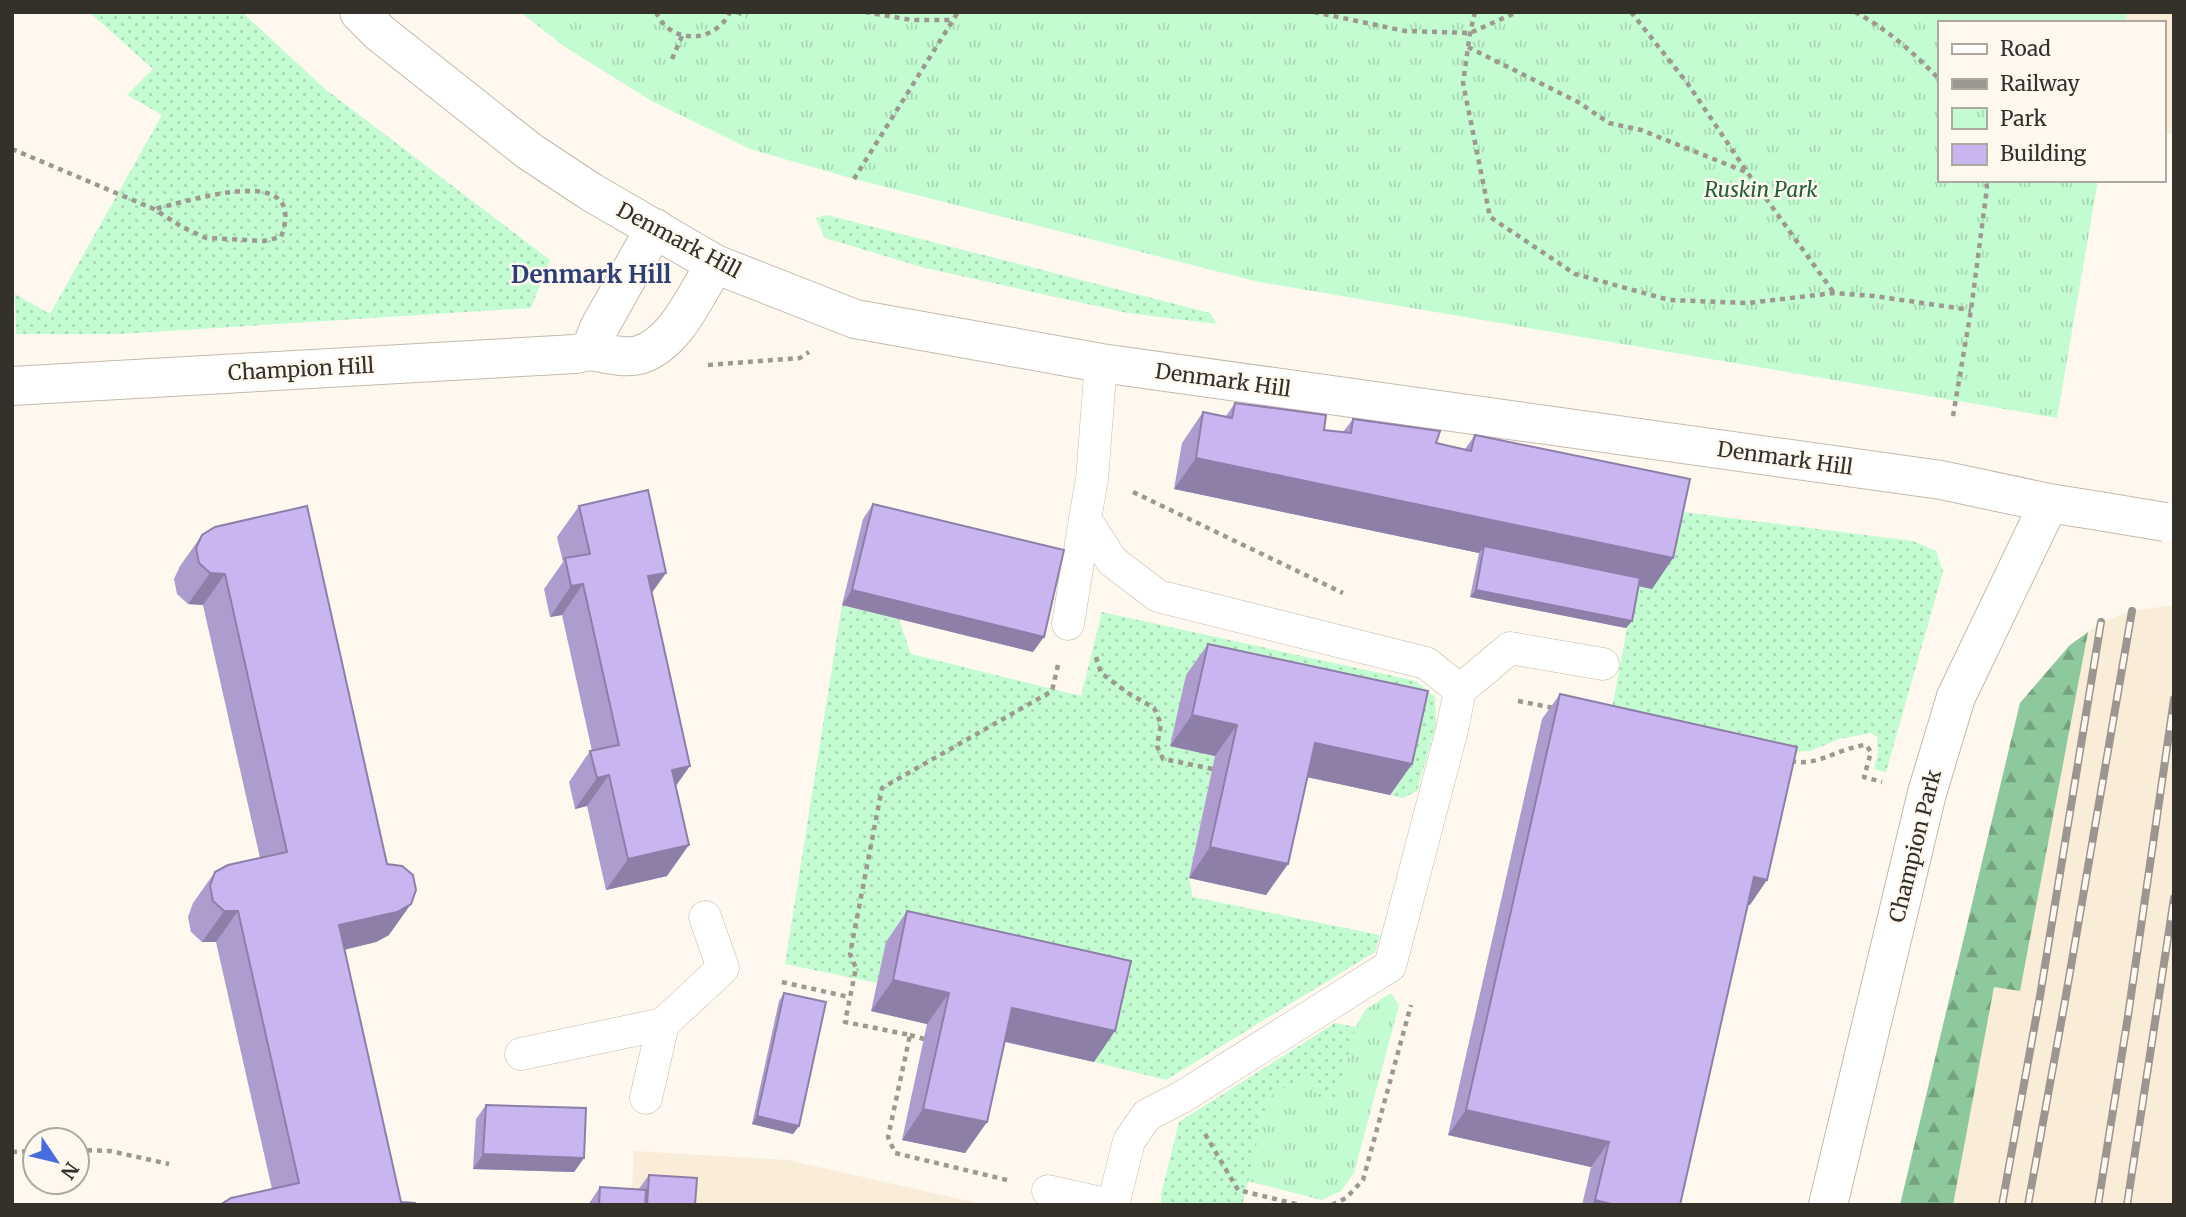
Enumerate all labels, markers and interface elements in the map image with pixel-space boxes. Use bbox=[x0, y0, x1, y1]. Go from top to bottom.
legend bbox=[1938, 21, 2165, 182]
text: Road bbox=[2000, 35, 2051, 62]
text: Railway bbox=[2000, 70, 2081, 97]
text: Park bbox=[2000, 105, 2047, 132]
text: Building bbox=[2000, 140, 2087, 167]
park label: Ruskin Park bbox=[1704, 176, 1818, 203]
street label: Denmark Hill bbox=[612, 196, 746, 284]
district label: Denmark Hill bbox=[511, 259, 672, 290]
street label: Champion Hill bbox=[227, 352, 375, 386]
street label: Denmark Hill bbox=[1153, 357, 1293, 403]
street label: Denmark Hill bbox=[1715, 435, 1855, 481]
street label: Champion Park bbox=[1883, 766, 1947, 925]
north arrow bbox=[21, 1126, 91, 1196]
text: N bbox=[56, 1158, 84, 1184]

